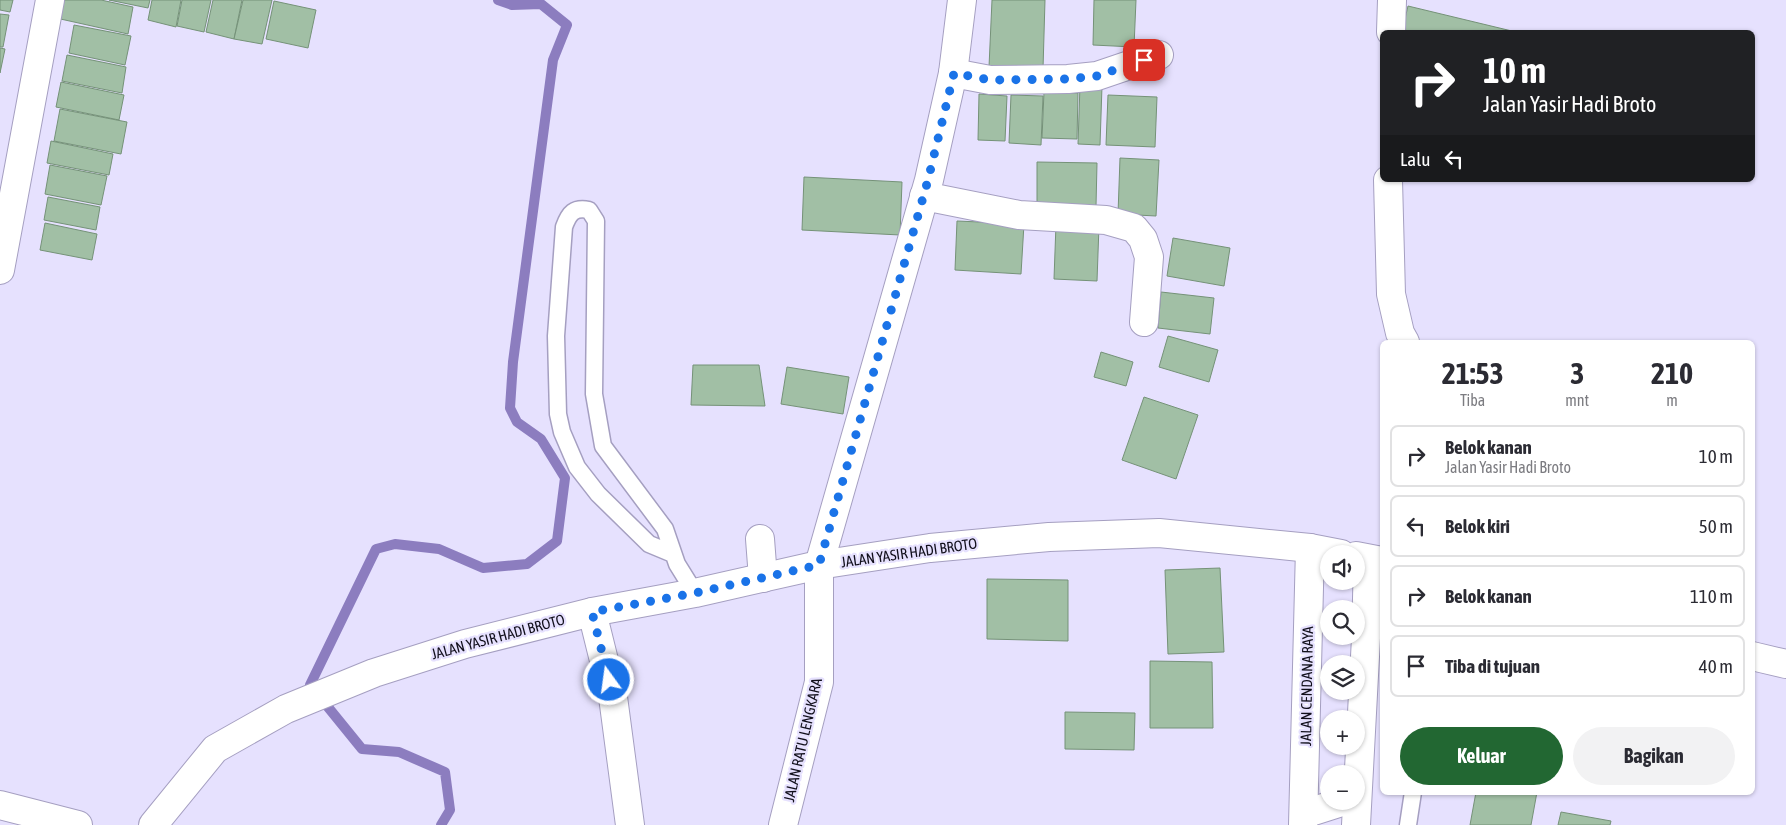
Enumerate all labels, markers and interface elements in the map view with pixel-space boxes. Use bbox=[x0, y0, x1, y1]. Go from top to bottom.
pin bbox=[1123, 39, 1165, 81]
icon: arrive bbox=[1130, 46, 1158, 74]
icon: right bbox=[1400, 50, 1465, 115]
text: 10 m bbox=[1483, 50, 1546, 90]
text: Jalan Yasir Hadi Broto bbox=[1483, 91, 1656, 117]
icon: left bbox=[1440, 145, 1468, 173]
text: Lalu bbox=[1400, 148, 1430, 170]
text: 21:53 bbox=[1442, 356, 1504, 390]
text: 3 bbox=[1570, 356, 1584, 390]
text: 210 bbox=[1651, 356, 1693, 390]
text: Tiba bbox=[1460, 391, 1485, 409]
text: mnt bbox=[1565, 391, 1589, 409]
text: m bbox=[1666, 391, 1678, 409]
text: Belok kanan bbox=[1445, 436, 1532, 458]
icon: right bbox=[1402, 442, 1430, 470]
text: 10 m bbox=[1699, 445, 1733, 467]
text: Jalan Yasir Hadi Broto bbox=[1445, 458, 1571, 476]
icon: left bbox=[1402, 512, 1430, 540]
text: Belok kiri bbox=[1445, 515, 1510, 537]
text: 50 m bbox=[1699, 515, 1733, 537]
street label: JALAN YASIR HADI BROTO bbox=[840, 534, 978, 570]
map controls bbox=[1320, 545, 1365, 810]
button: sound bbox=[1320, 545, 1365, 590]
icon: right bbox=[1402, 582, 1430, 610]
text: Belok kanan bbox=[1445, 585, 1532, 607]
text: 110 m bbox=[1690, 585, 1733, 607]
button: search bbox=[1320, 600, 1365, 645]
street label: JALAN YASIR HADI BROTO bbox=[429, 610, 567, 663]
street label: JALAN CENDANA RAYA bbox=[1297, 625, 1316, 746]
icon: arrive bbox=[1402, 652, 1430, 680]
position arrow bbox=[582, 653, 634, 705]
button: layers bbox=[1320, 655, 1365, 700]
text: Tiba di tujuan bbox=[1445, 655, 1540, 677]
text: 40 m bbox=[1699, 655, 1733, 677]
street label: JALAN RATU LENGKARA bbox=[780, 676, 825, 803]
button: + bbox=[1320, 710, 1365, 755]
button: Keluar bbox=[1400, 727, 1563, 785]
button: Bagikan bbox=[1573, 727, 1735, 785]
button: − bbox=[1320, 765, 1365, 810]

